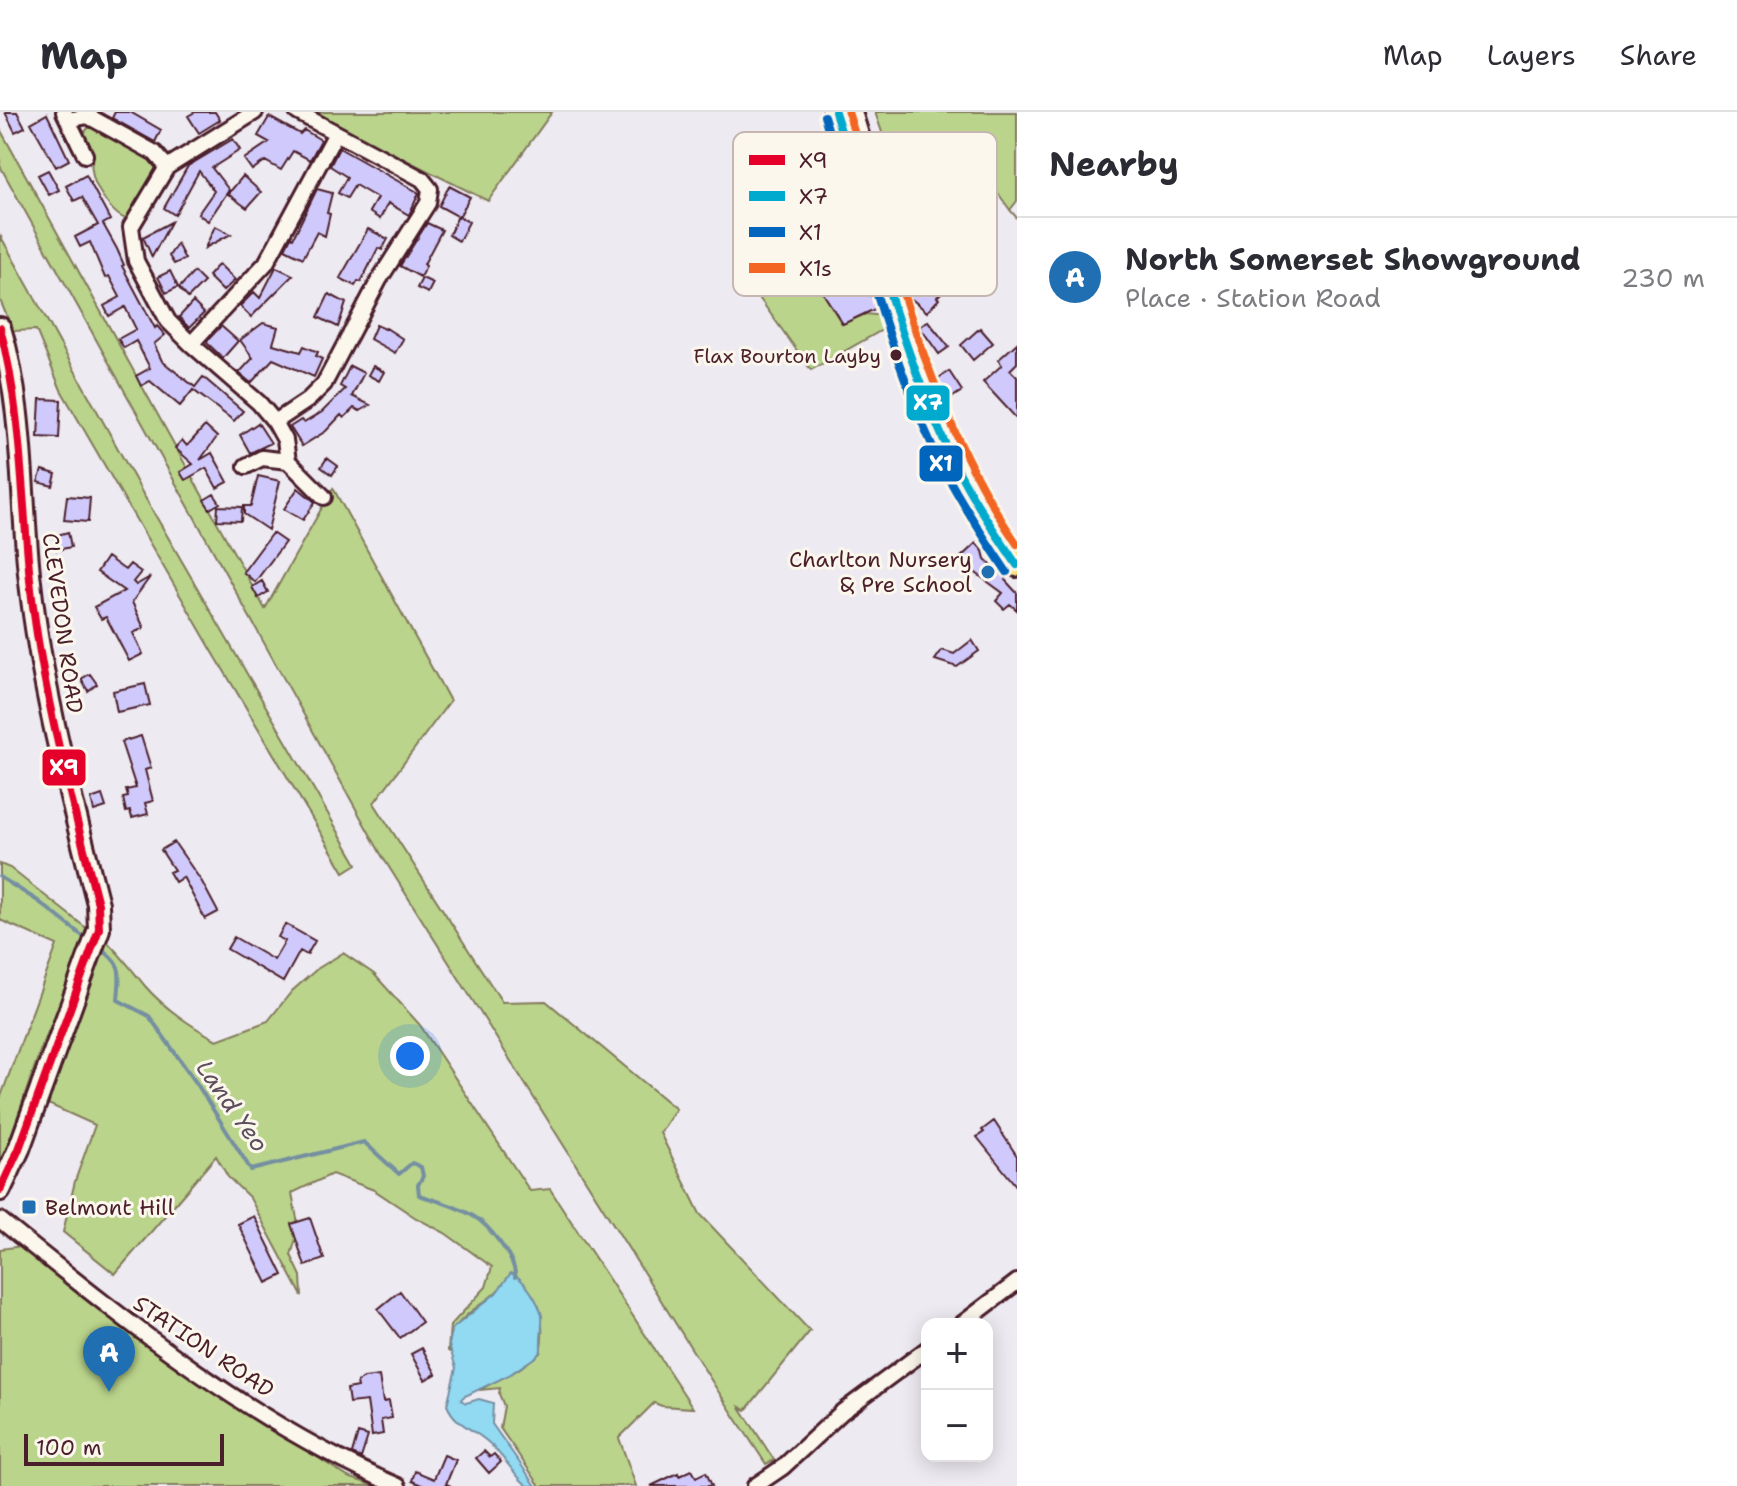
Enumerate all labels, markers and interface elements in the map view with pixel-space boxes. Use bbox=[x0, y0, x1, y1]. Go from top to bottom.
text: Map bbox=[40, 30, 128, 81]
text: Map bbox=[1383, 36, 1443, 74]
text: Layers bbox=[1487, 36, 1576, 74]
text: Share bbox=[1620, 36, 1697, 74]
legend bbox=[733, 132, 997, 296]
text: Nearby bbox=[1049, 141, 1179, 187]
text: X9 bbox=[799, 146, 828, 175]
text: X7 bbox=[799, 182, 828, 211]
text: X1 bbox=[799, 218, 822, 247]
text: North Somerset Showground bbox=[1125, 239, 1581, 280]
text: X1s bbox=[799, 254, 832, 283]
text: A bbox=[1065, 260, 1085, 295]
text: 230 m bbox=[1621, 260, 1705, 295]
text: Place · Station Road bbox=[1125, 280, 1381, 315]
place label: Flax Bourton Layby bbox=[694, 343, 881, 369]
marker: Flax Bourton Layby bbox=[888, 347, 904, 363]
line badge: X7 bbox=[905, 384, 951, 422]
text: X7 bbox=[913, 388, 943, 417]
line badge: X1 bbox=[918, 444, 964, 483]
text: X1 bbox=[929, 449, 953, 478]
street label: CLEVEDON ROAD bbox=[35, 531, 90, 715]
place label: Charlton Nursery & Pre School bbox=[789, 545, 972, 599]
marker: Charlton Nursery & Pre School bbox=[979, 563, 997, 581]
line badge: X9 bbox=[41, 748, 87, 787]
text: X9 bbox=[49, 753, 79, 782]
your location bbox=[390, 1036, 430, 1076]
water label: Land Yeo bbox=[189, 1053, 275, 1159]
place label: Belmont Hill bbox=[45, 1193, 175, 1222]
marker: Belmont Hill bbox=[20, 1198, 38, 1216]
street label: STATION ROAD bbox=[128, 1289, 280, 1404]
map controls bbox=[921, 1318, 993, 1462]
button: + bbox=[921, 1318, 993, 1390]
pin: A bbox=[83, 1326, 135, 1392]
button: − bbox=[921, 1390, 993, 1462]
scale bar bbox=[24, 1430, 224, 1466]
text: 100 m bbox=[36, 1433, 102, 1462]

